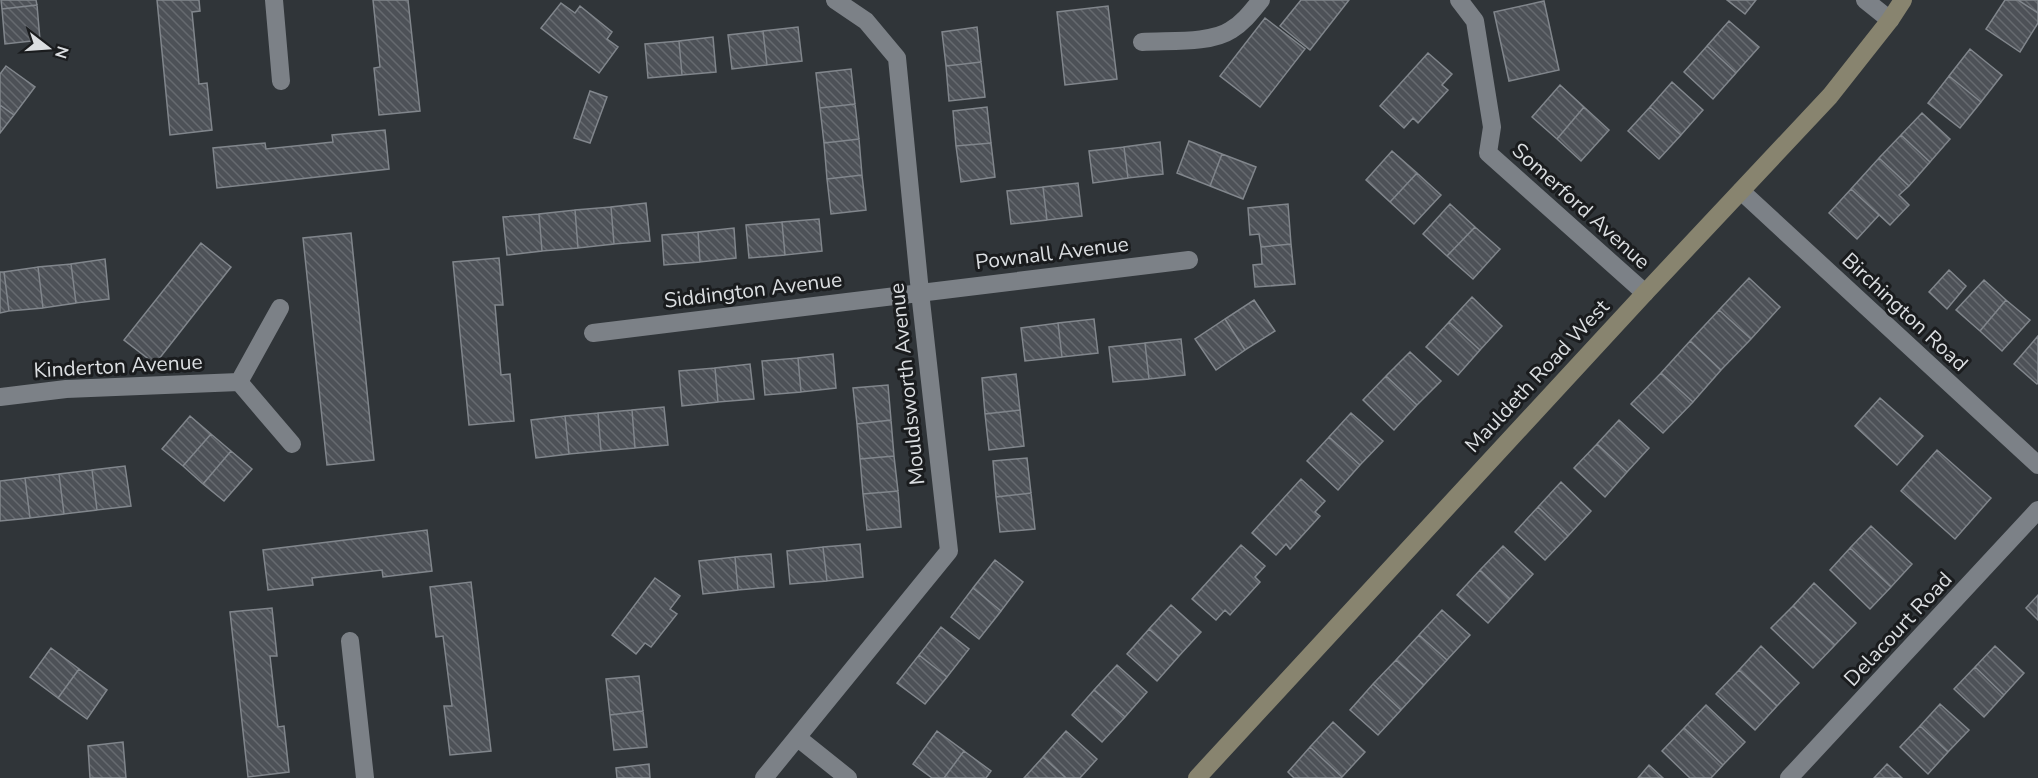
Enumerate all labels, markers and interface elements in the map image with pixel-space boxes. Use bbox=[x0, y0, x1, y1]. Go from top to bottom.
north arrow bbox=[18, 18, 78, 78]
text: N bbox=[49, 43, 74, 61]
street label: Somerford Avenue bbox=[1506, 136, 1656, 276]
street label: Pownall Avenue bbox=[974, 230, 1130, 276]
street label: Birchington Road bbox=[1836, 246, 1974, 378]
street label: Siddington Avenue bbox=[662, 265, 844, 315]
street label: Mouldsworth Avenue bbox=[882, 282, 932, 486]
street label: Mauldeth Road West bbox=[1459, 293, 1616, 459]
street label: Kinderton Avenue bbox=[33, 348, 203, 384]
street label: Delacourt Road bbox=[1838, 566, 1958, 692]

